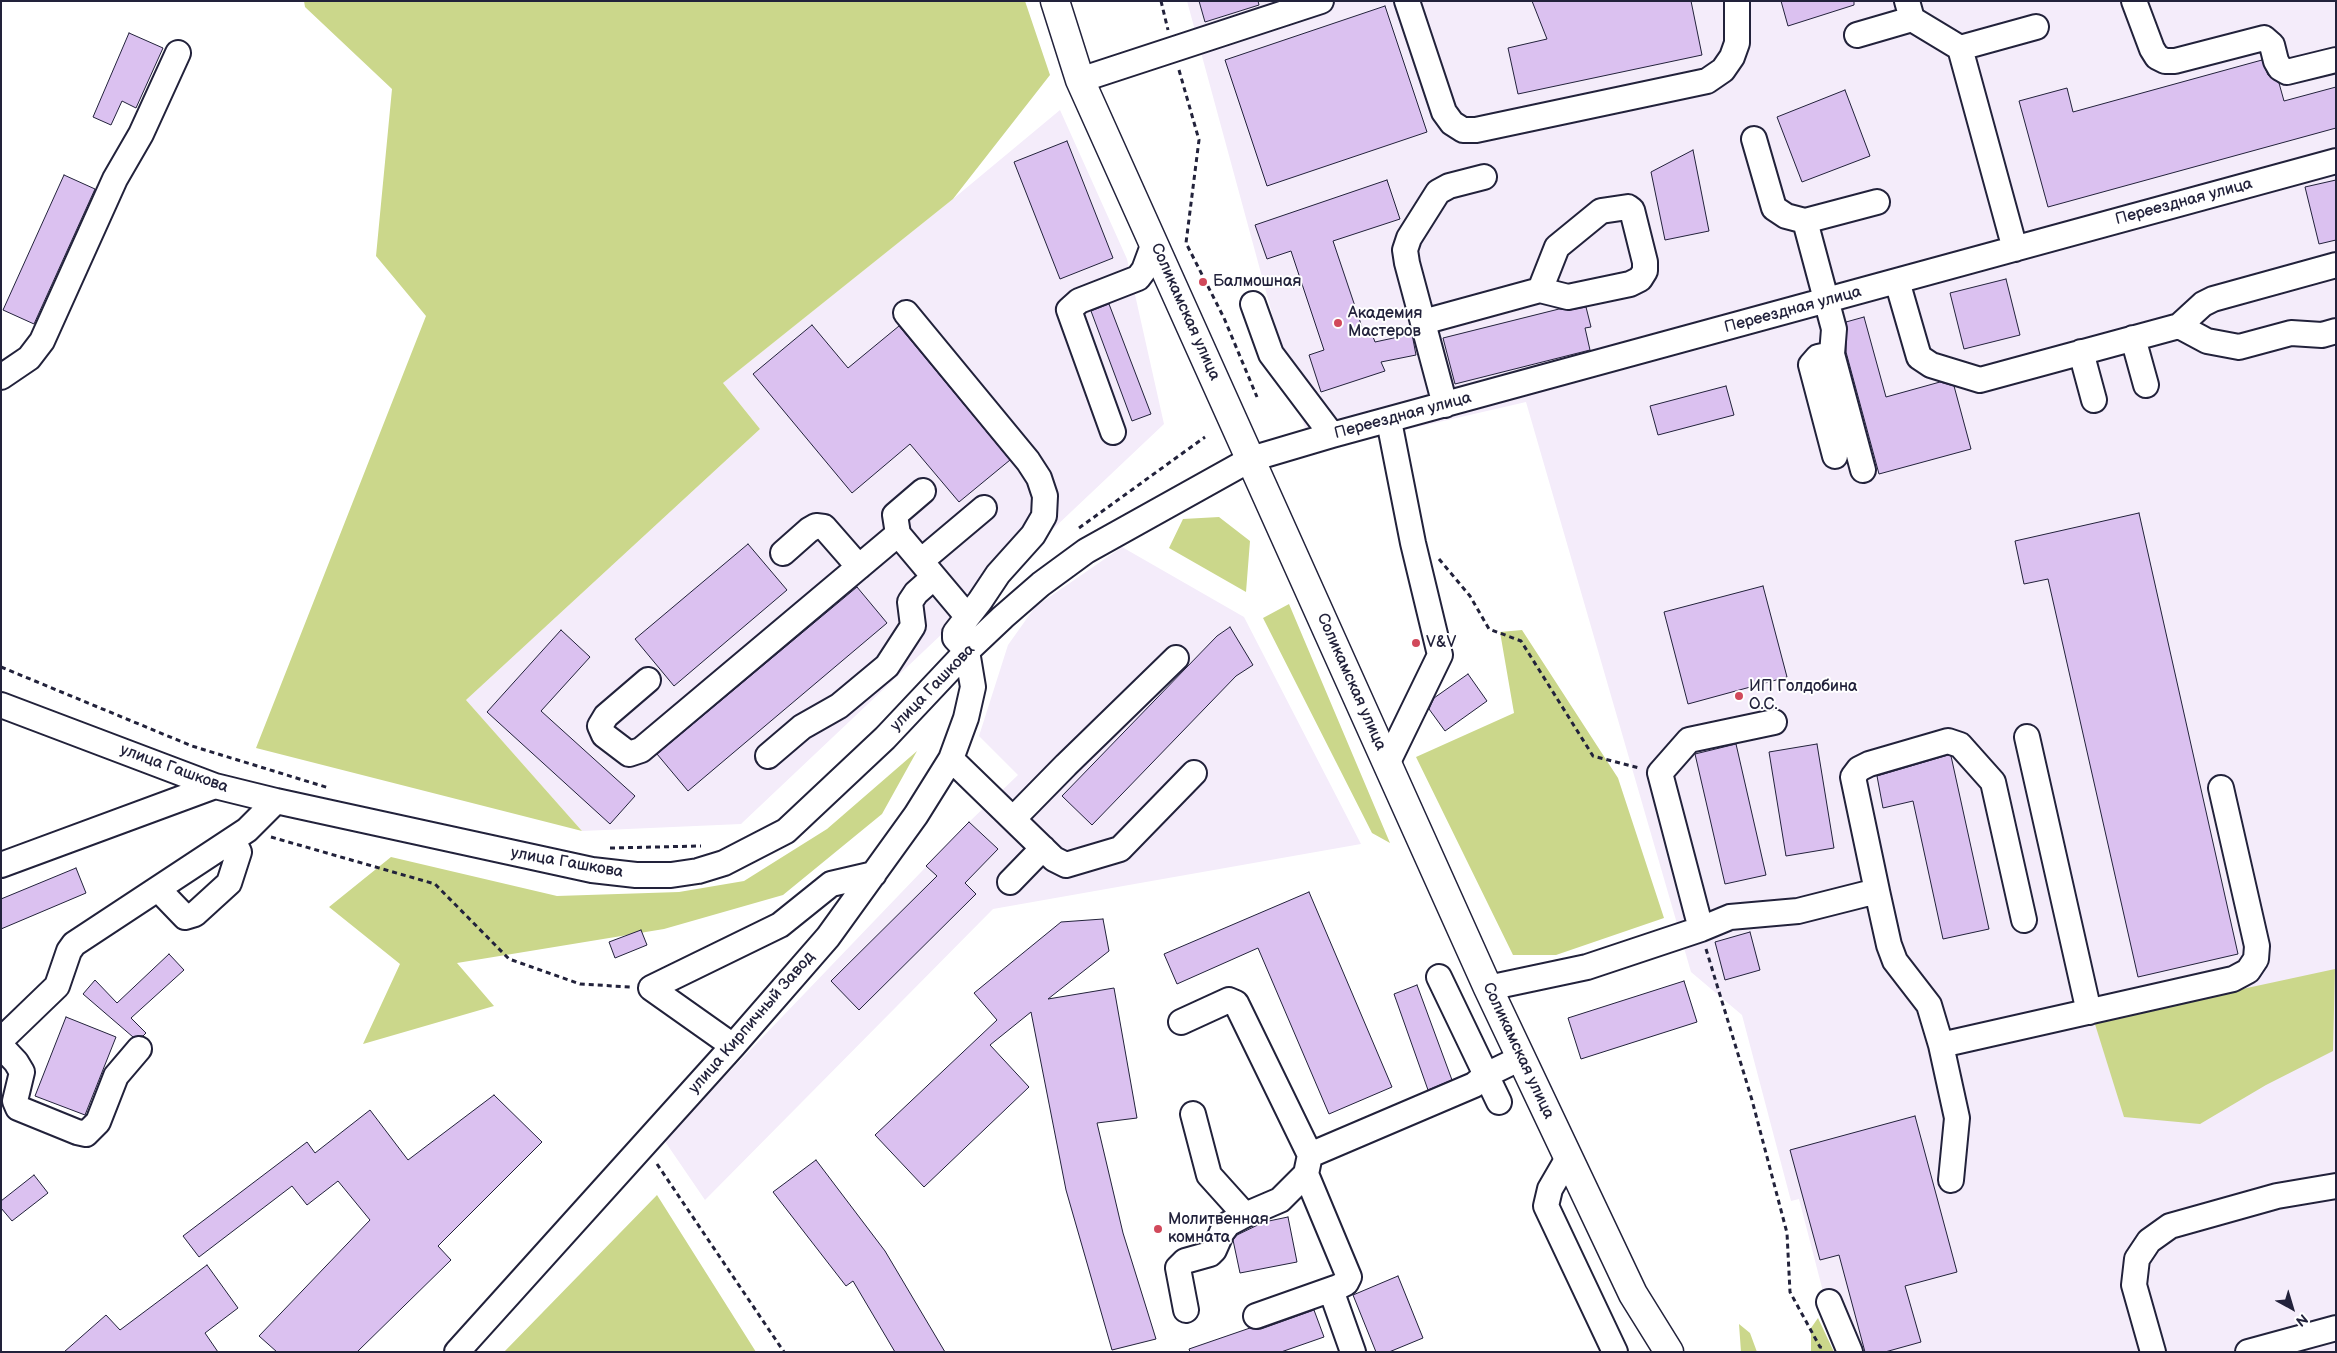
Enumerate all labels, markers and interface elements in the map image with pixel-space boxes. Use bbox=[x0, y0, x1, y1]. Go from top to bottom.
street label: Переездная улица bbox=[2113, 174, 2255, 230]
street label: Соликамская улица bbox=[1146, 240, 1224, 384]
place label: Балмошная bbox=[1213, 272, 1301, 292]
marker: Балмошная bbox=[1197, 276, 1209, 288]
street label: Переездная улица bbox=[1722, 282, 1864, 338]
place label: Академия Мастеров bbox=[1348, 304, 1422, 342]
marker: Академия Мастеров bbox=[1332, 317, 1344, 329]
street label: Переездная улица bbox=[1332, 388, 1474, 444]
street label: Соликамская улица bbox=[1312, 610, 1390, 754]
place label: V&V bbox=[1426, 633, 1456, 653]
marker: V&V bbox=[1410, 637, 1422, 649]
street label: улица Гашкова bbox=[887, 640, 979, 736]
place label: ИП Голдобина О.С. bbox=[1749, 677, 1858, 715]
marker: ИП Голдобина О.С. bbox=[1733, 690, 1745, 702]
street label: улица Гашкова bbox=[117, 741, 231, 797]
street label: улица Гашкова bbox=[509, 844, 625, 882]
street label: улица Кирпичный Завод bbox=[685, 948, 819, 1098]
street label: Соликамская улица bbox=[1478, 980, 1558, 1122]
place label: Молитвенная комната bbox=[1168, 1210, 1269, 1248]
marker: Молитвенная комната bbox=[1152, 1223, 1164, 1235]
north arrow bbox=[2267, 1283, 2317, 1333]
text: N bbox=[2292, 1310, 2311, 1330]

